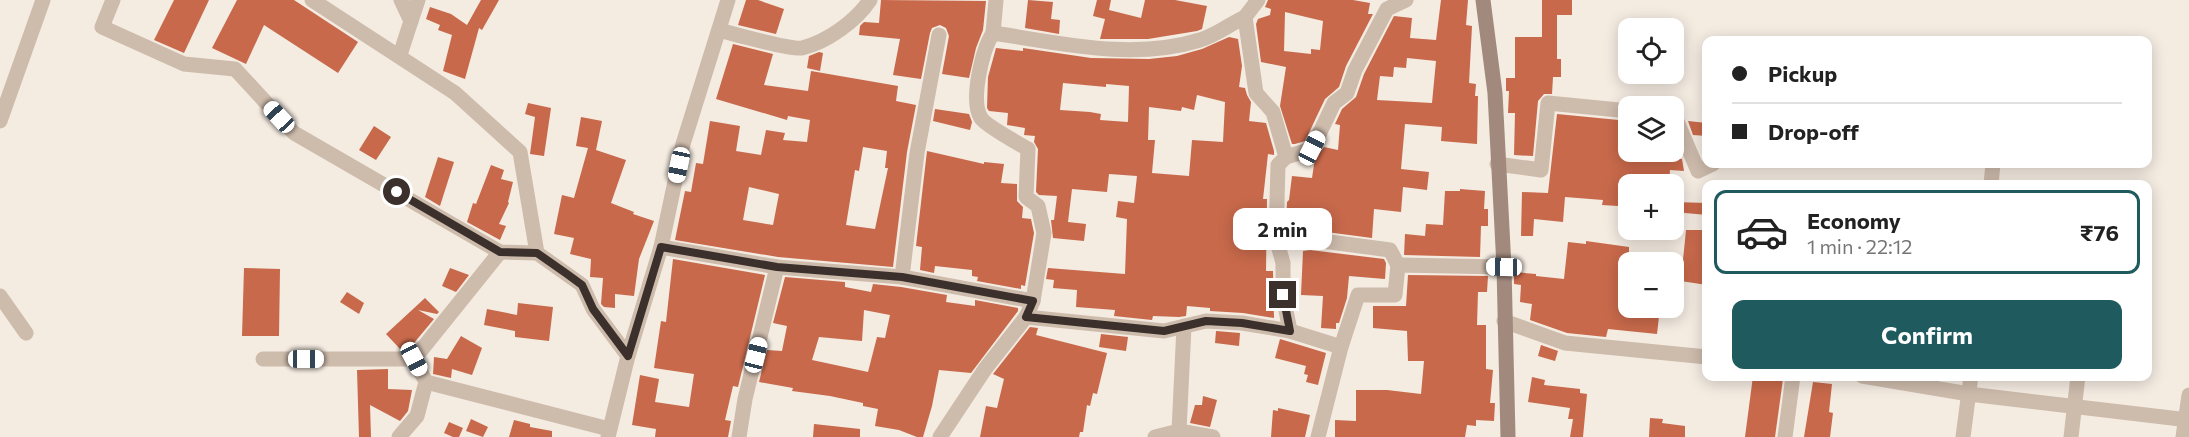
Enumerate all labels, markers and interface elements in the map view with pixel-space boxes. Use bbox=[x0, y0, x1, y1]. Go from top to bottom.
map controls bbox=[1618, 18, 1684, 318]
button: locate bbox=[1618, 18, 1684, 84]
text: Pickup bbox=[1768, 60, 1837, 87]
button: layers bbox=[1618, 96, 1684, 162]
car bbox=[260, 98, 298, 136]
text: Drop-off bbox=[1768, 118, 1859, 145]
car bbox=[1296, 128, 1328, 168]
car bbox=[666, 146, 692, 184]
button: + bbox=[1618, 174, 1684, 240]
route start bbox=[383, 178, 410, 205]
icon: car bbox=[1735, 205, 1789, 259]
text: Economy bbox=[1807, 207, 1901, 234]
callout: 2 min bbox=[1234, 208, 1332, 250]
text: 2 min bbox=[1258, 217, 1307, 241]
text: ₹76 bbox=[2080, 219, 2119, 246]
text: 1 min · 22:12 bbox=[1807, 234, 1912, 258]
button: − bbox=[1618, 252, 1684, 318]
car bbox=[1486, 258, 1522, 276]
route end bbox=[1269, 281, 1296, 308]
button: Confirm bbox=[1732, 300, 2122, 369]
car bbox=[743, 335, 769, 375]
car bbox=[398, 339, 430, 379]
car bbox=[288, 350, 324, 368]

